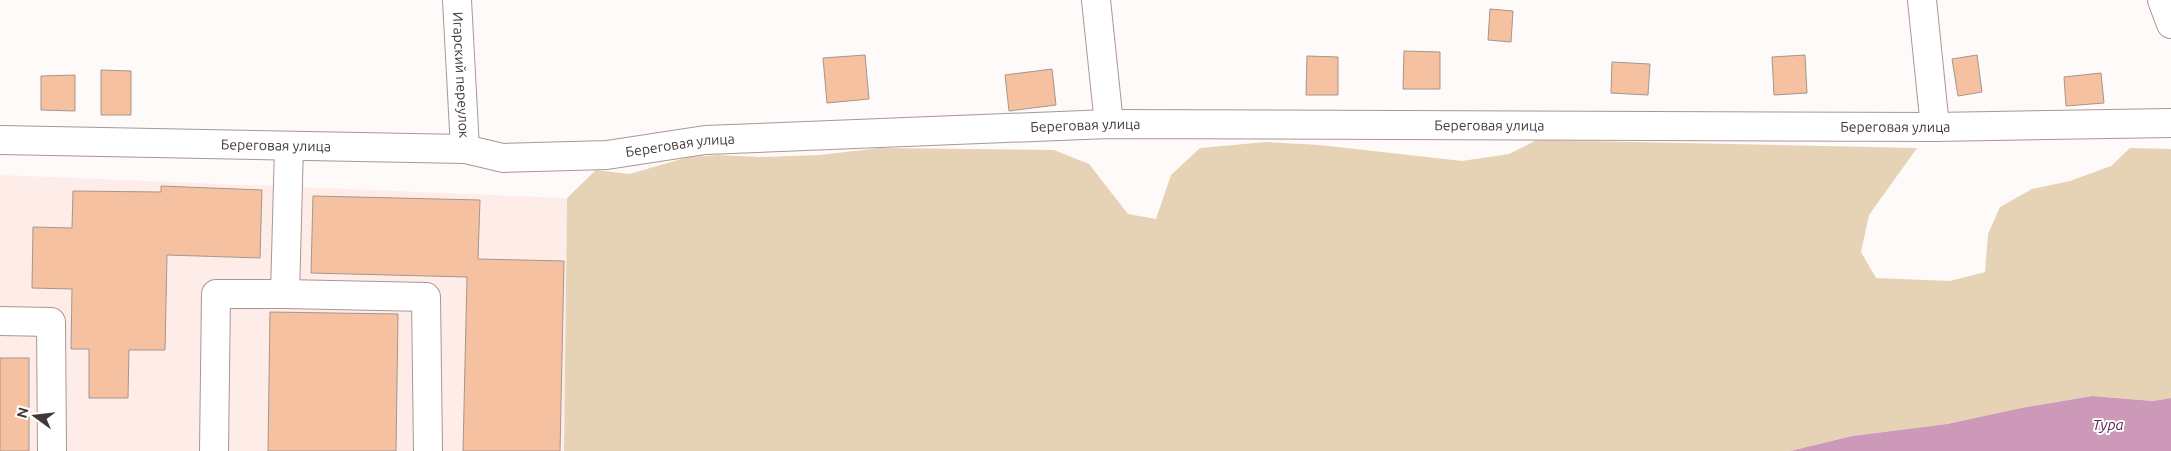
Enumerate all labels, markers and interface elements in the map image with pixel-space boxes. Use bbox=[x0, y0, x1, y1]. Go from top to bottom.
street label: Игарский переулок bbox=[450, 11, 472, 138]
street label: Береговая улица bbox=[1030, 116, 1140, 135]
street label: Береговая улица bbox=[1434, 117, 1544, 134]
street label: Береговая улица bbox=[1840, 119, 1951, 135]
street label: Береговая улица bbox=[624, 131, 735, 160]
street label: Береговая улица bbox=[221, 136, 331, 154]
north arrow bbox=[10, 391, 60, 441]
text: N bbox=[13, 406, 32, 420]
water label: Тура bbox=[2092, 416, 2124, 433]

